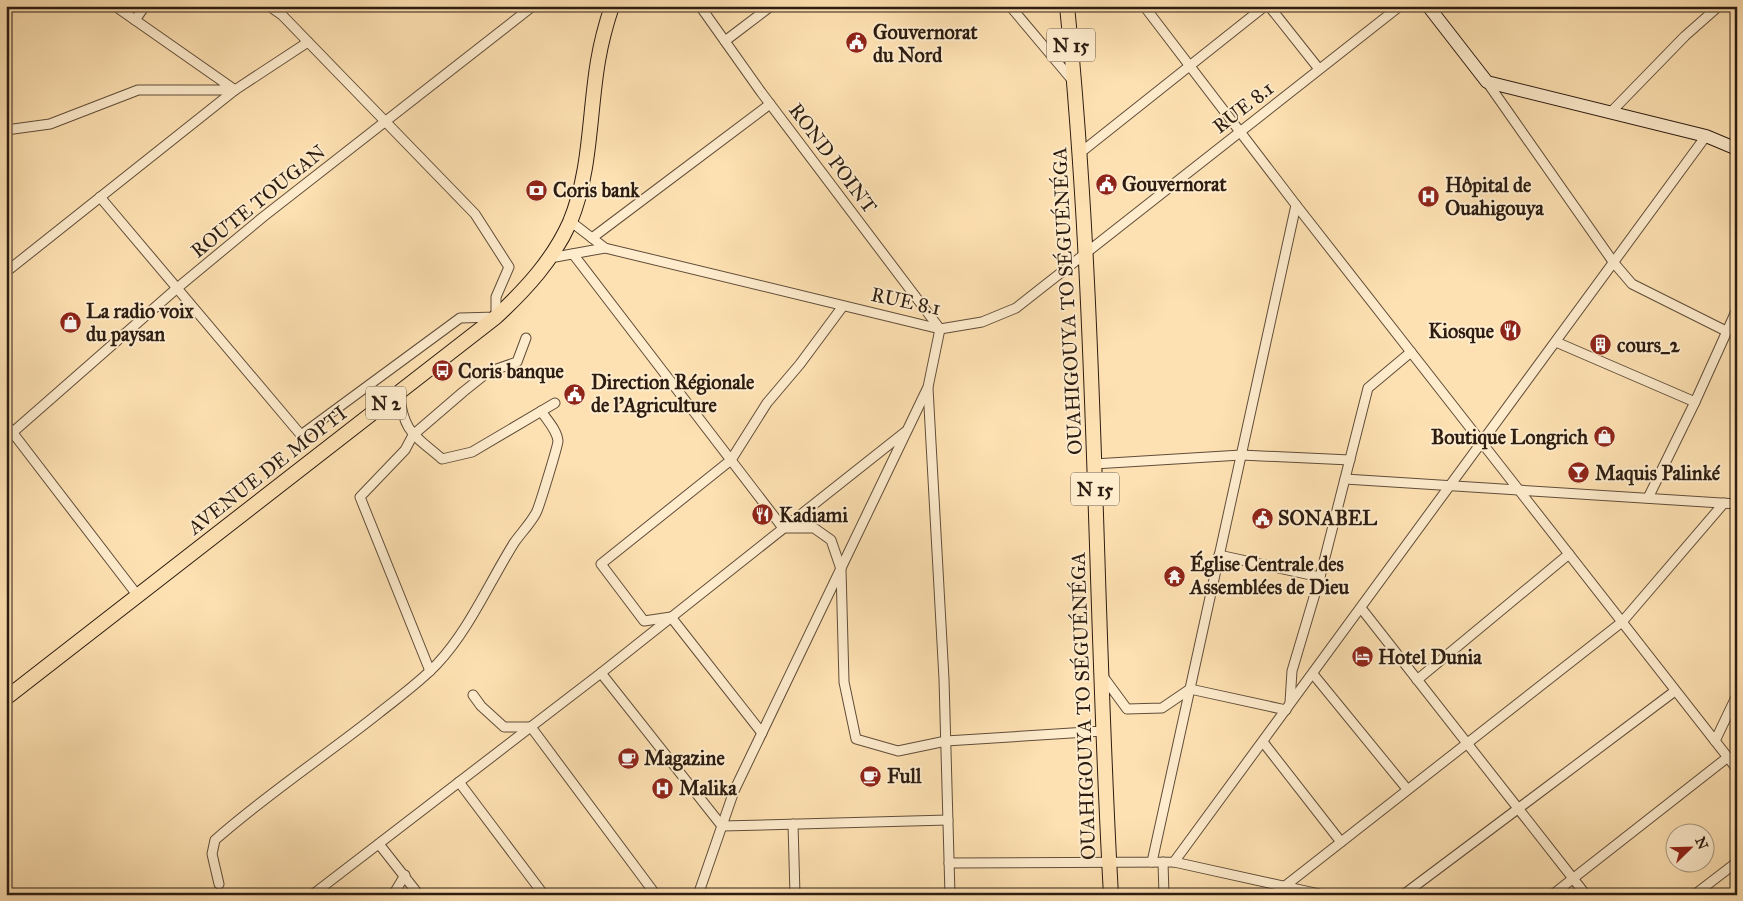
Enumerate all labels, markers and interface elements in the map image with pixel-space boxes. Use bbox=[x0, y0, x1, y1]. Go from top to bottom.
place label: Gouvernorat du Nord bbox=[873, 20, 979, 67]
road number: N 15 bbox=[1047, 28, 1095, 62]
public building icon: Gouvernorat du Nord bbox=[845, 31, 869, 55]
street label: RUE 8.1 bbox=[1208, 76, 1278, 138]
street label: ROND POINT bbox=[784, 98, 882, 218]
street label: ROUTE TOUGAN bbox=[186, 139, 330, 263]
street label: OUAHIGOUYA TO SÉGUÉNÉGA bbox=[1045, 146, 1087, 456]
public building icon: Gouvernorat bbox=[1094, 172, 1118, 196]
place label: Gouvernorat bbox=[1122, 172, 1228, 196]
place label: Hôpital de Ouahigouya bbox=[1445, 173, 1544, 221]
bank icon: Coris bank bbox=[525, 178, 549, 202]
place label: Coris bank bbox=[553, 178, 640, 202]
hospital icon: Hôpital de Ouahigouya bbox=[1417, 184, 1441, 208]
street label: RUE 8.1 bbox=[869, 282, 943, 320]
place label: La radio voix du paysan bbox=[86, 299, 195, 347]
shop icon: La radio voix du paysan bbox=[58, 310, 82, 334]
place label: Kiosque bbox=[1428, 319, 1495, 344]
restaurant icon: Kiosque bbox=[1498, 319, 1522, 343]
building icon: cours_2 bbox=[1589, 333, 1613, 357]
place label: cours_2 bbox=[1617, 333, 1681, 357]
bus stop icon: Coris banque bbox=[430, 359, 454, 383]
place label: Coris banque bbox=[458, 359, 565, 384]
place label: Direction Régionale de l'Agriculture bbox=[591, 370, 755, 418]
public building icon: Direction Régionale de l'Agriculture bbox=[563, 382, 587, 406]
road number: N 2 bbox=[366, 386, 406, 419]
street label: AVENUE DE MOPTI bbox=[182, 400, 351, 540]
place label: Boutique Longrich bbox=[1431, 425, 1589, 450]
shop icon: Boutique Longrich bbox=[1592, 425, 1616, 449]
bar icon: Maquis Palinké bbox=[1567, 461, 1591, 485]
place label: Maquis Palinké bbox=[1595, 461, 1721, 486]
road number: N 15 bbox=[1071, 472, 1119, 506]
restaurant icon: Kadiami bbox=[751, 503, 775, 527]
place label: Kadiami bbox=[779, 503, 848, 527]
public building icon: SONABEL bbox=[1250, 506, 1274, 530]
place label: SONABEL bbox=[1278, 506, 1377, 530]
place label: Église Centrale des Assemblées de Dieu bbox=[1188, 550, 1350, 599]
street label: OUAHIGOUYA TO SÉGUÉNÉGA bbox=[1064, 551, 1100, 861]
temple icon: Église Centrale des Assemblées de Dieu bbox=[1162, 564, 1186, 588]
hotel icon: Hotel Dunia bbox=[1350, 645, 1374, 669]
place label: Hotel Dunia bbox=[1378, 645, 1482, 669]
cafe icon: Magazine bbox=[616, 746, 640, 770]
place label: Magazine bbox=[644, 746, 725, 771]
cafe icon: Full bbox=[859, 764, 883, 788]
place label: Full bbox=[887, 764, 922, 788]
hospital icon: Malika bbox=[651, 776, 675, 800]
place label: Malika bbox=[679, 776, 737, 800]
north arrow bbox=[1666, 824, 1716, 874]
text: N bbox=[1691, 834, 1712, 852]

